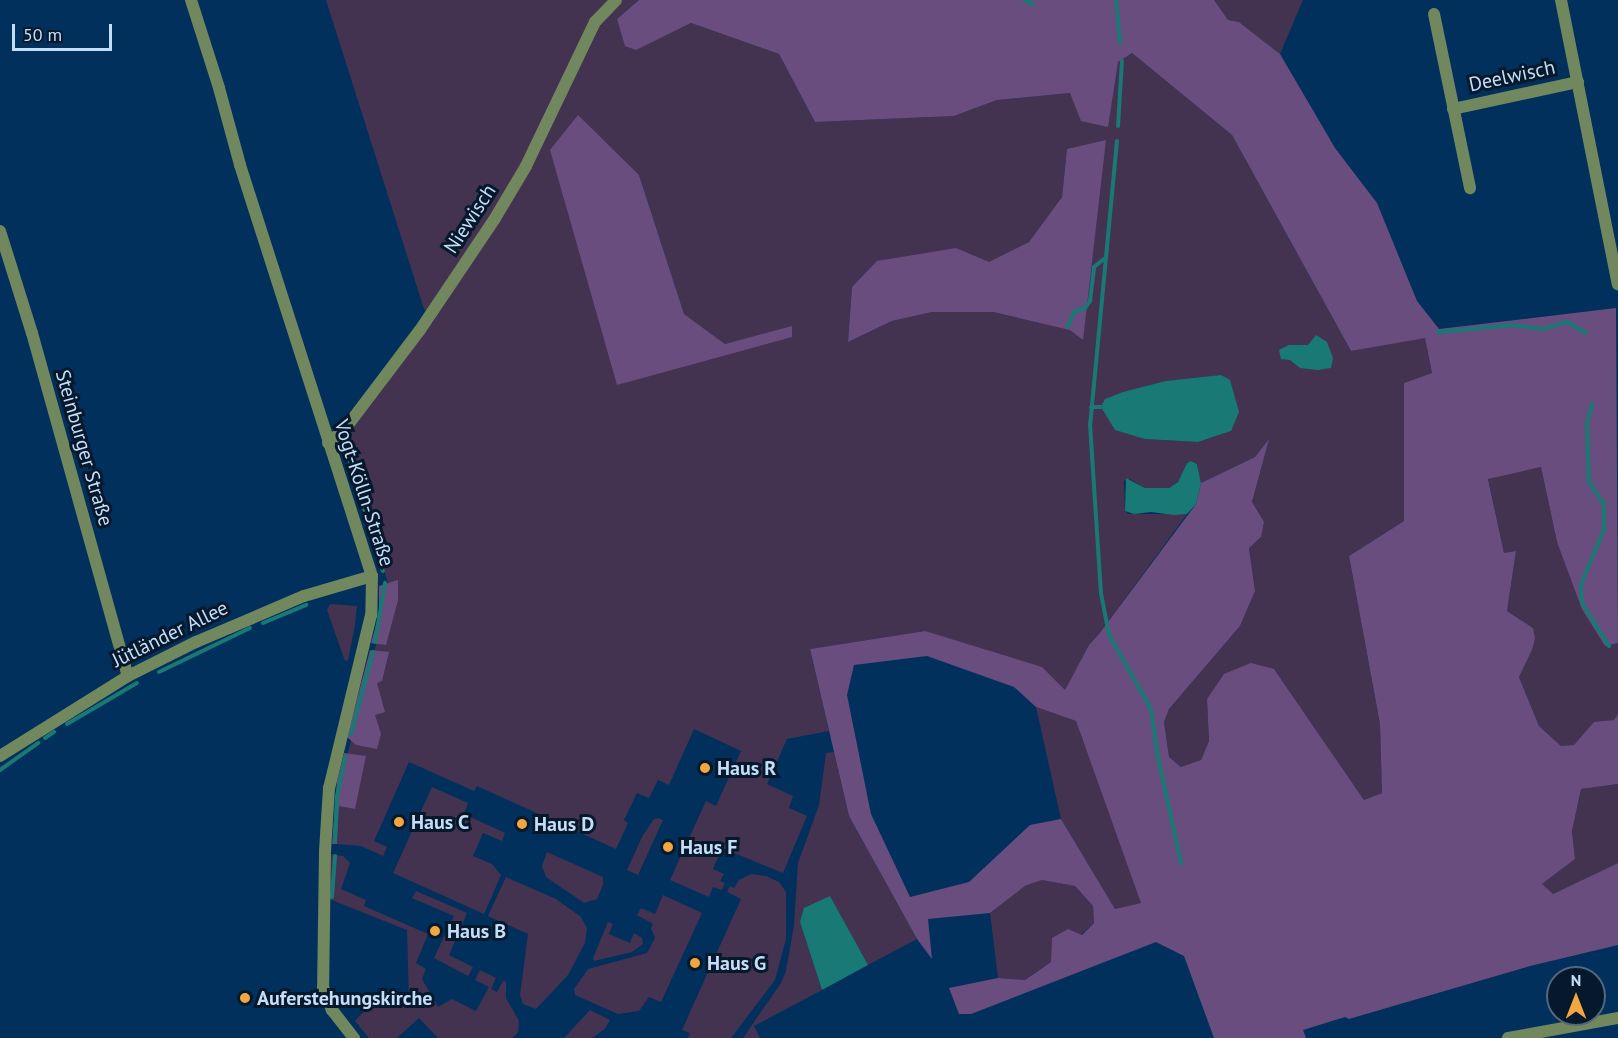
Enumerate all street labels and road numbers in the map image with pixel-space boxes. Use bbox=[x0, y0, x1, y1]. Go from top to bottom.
street label: Deelwisch bbox=[1467, 55, 1557, 97]
street label: Niewisch bbox=[439, 180, 501, 258]
street label: Steinburger Straße bbox=[50, 367, 118, 529]
street label: Vogt-Kölln-Straße bbox=[329, 417, 399, 569]
street label: Jütländer Allee bbox=[108, 595, 232, 673]

